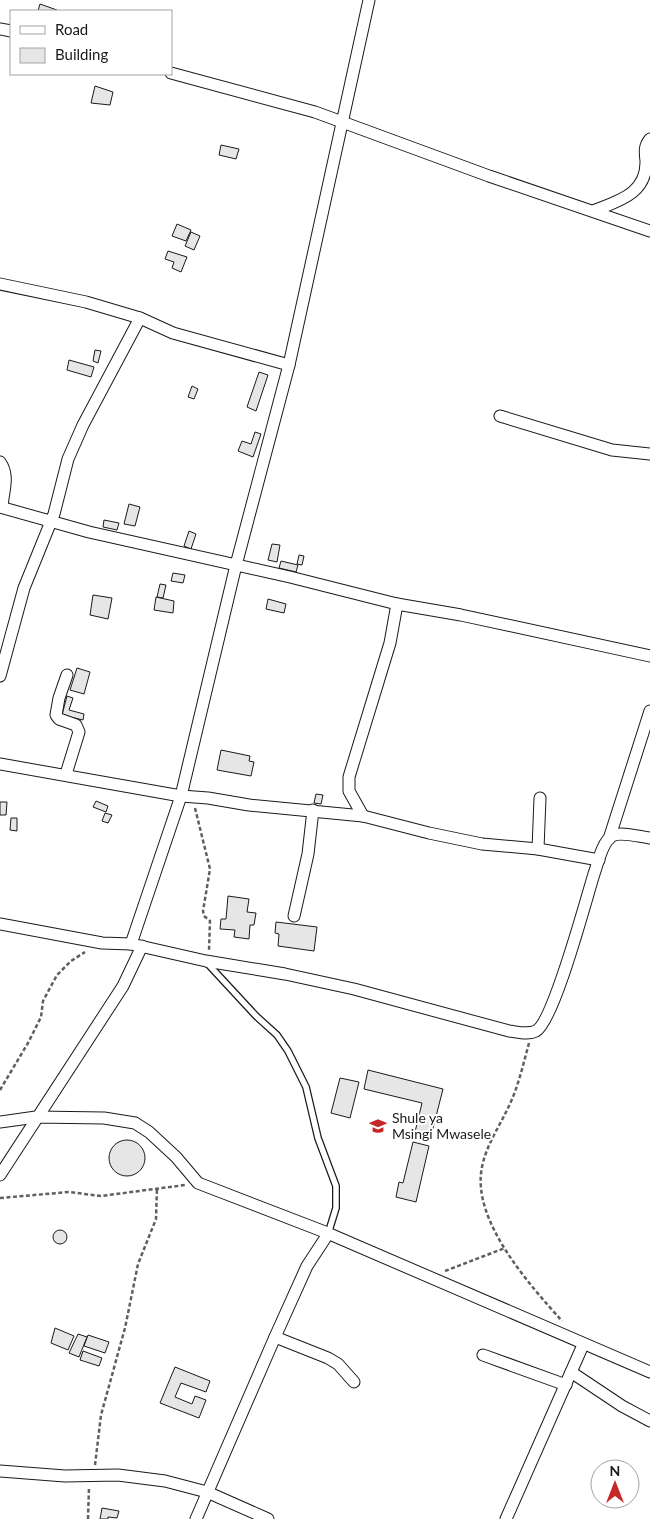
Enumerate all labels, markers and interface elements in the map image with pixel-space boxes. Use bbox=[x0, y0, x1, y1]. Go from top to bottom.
legend bbox=[10, 10, 172, 75]
text: Road bbox=[55, 20, 88, 38]
text: Building bbox=[55, 45, 108, 63]
place label: Shule ya Msingi Mwasele bbox=[392, 1109, 491, 1142]
school or university icon: Shule ya Msingi Mwasele bbox=[368, 1116, 388, 1136]
north arrow bbox=[590, 1459, 640, 1509]
text: N bbox=[610, 1462, 620, 1479]

